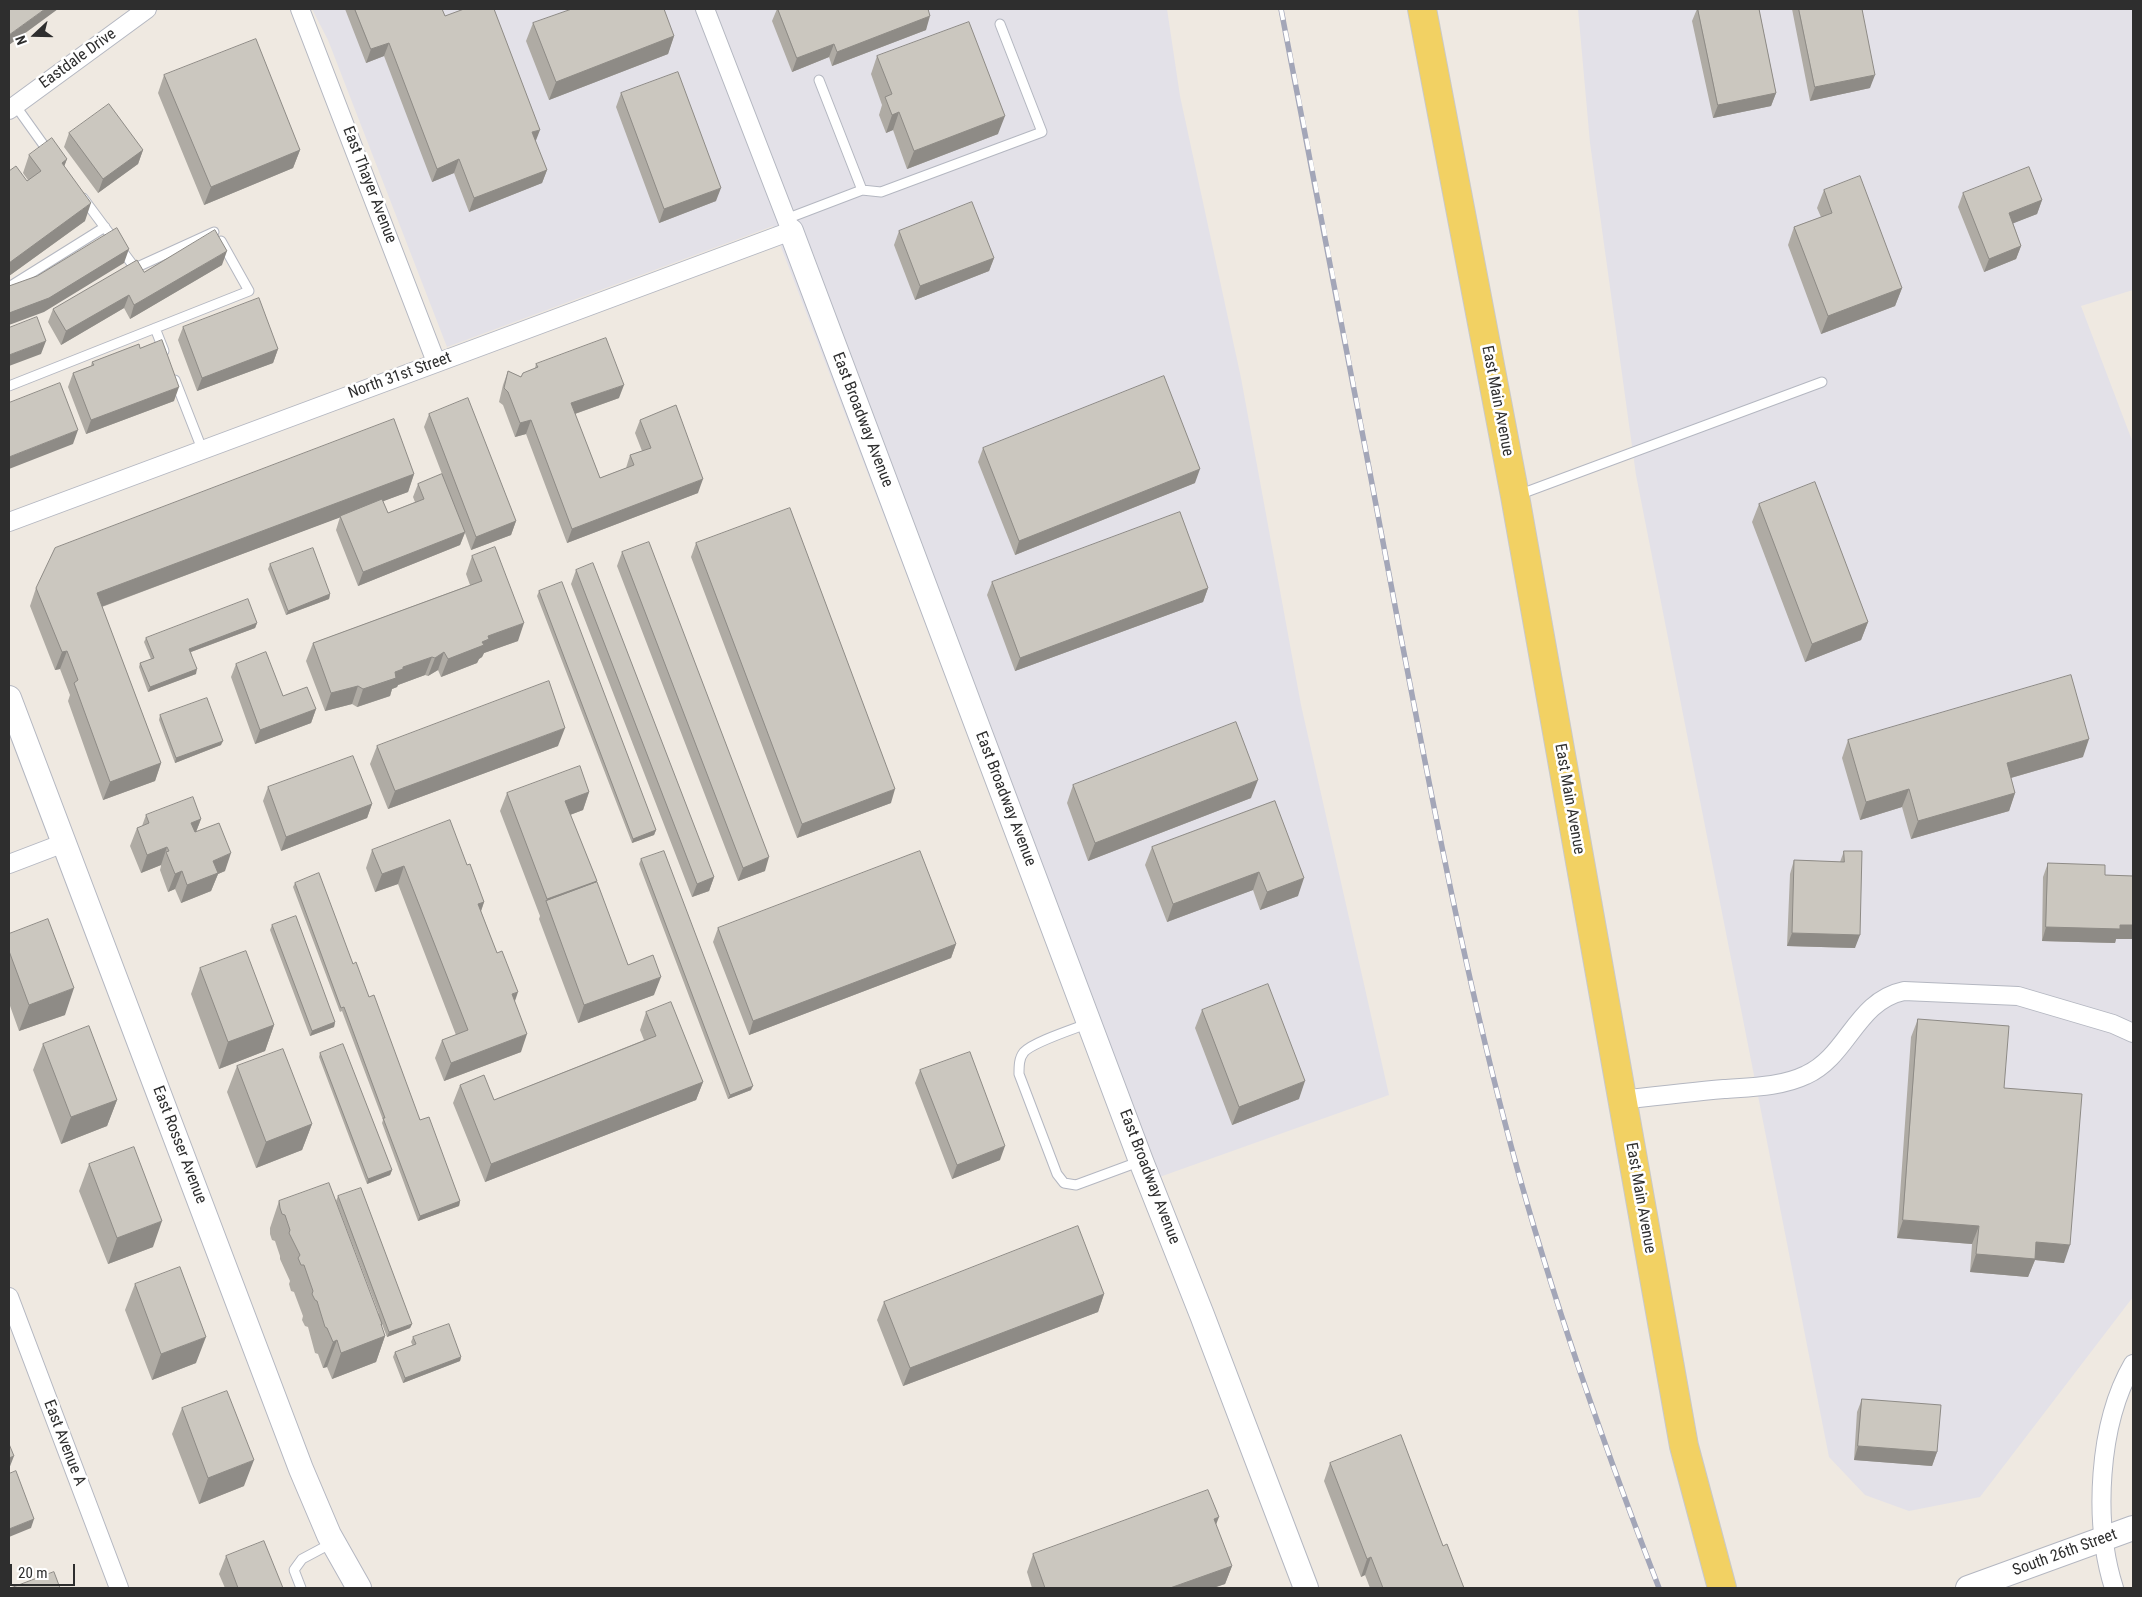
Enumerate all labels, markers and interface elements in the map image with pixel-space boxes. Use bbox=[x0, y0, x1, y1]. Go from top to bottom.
north arrow bbox=[10, 10, 60, 60]
street label: Eastdale Drive bbox=[36, 25, 120, 93]
text: N bbox=[12, 34, 30, 47]
street label: East Thayer Avenue bbox=[338, 124, 400, 246]
street label: East Main Avenue bbox=[1477, 344, 1517, 458]
street label: North 31st Street bbox=[346, 348, 454, 404]
street label: East Broadway Avenue bbox=[827, 350, 897, 490]
street label: East Broadway Avenue bbox=[970, 729, 1040, 869]
street label: East Main Avenue bbox=[1550, 742, 1588, 856]
street label: East Rosser Avenue bbox=[148, 1083, 210, 1207]
street label: East Broadway Avenue bbox=[1114, 1107, 1184, 1247]
street label: East Main Avenue bbox=[1621, 1141, 1659, 1255]
street label: East Avenue A bbox=[39, 1397, 89, 1489]
street label: South 26th Street bbox=[2010, 1525, 2120, 1581]
scale bar bbox=[12, 1554, 78, 1586]
text: 20 m bbox=[18, 1564, 48, 1582]

